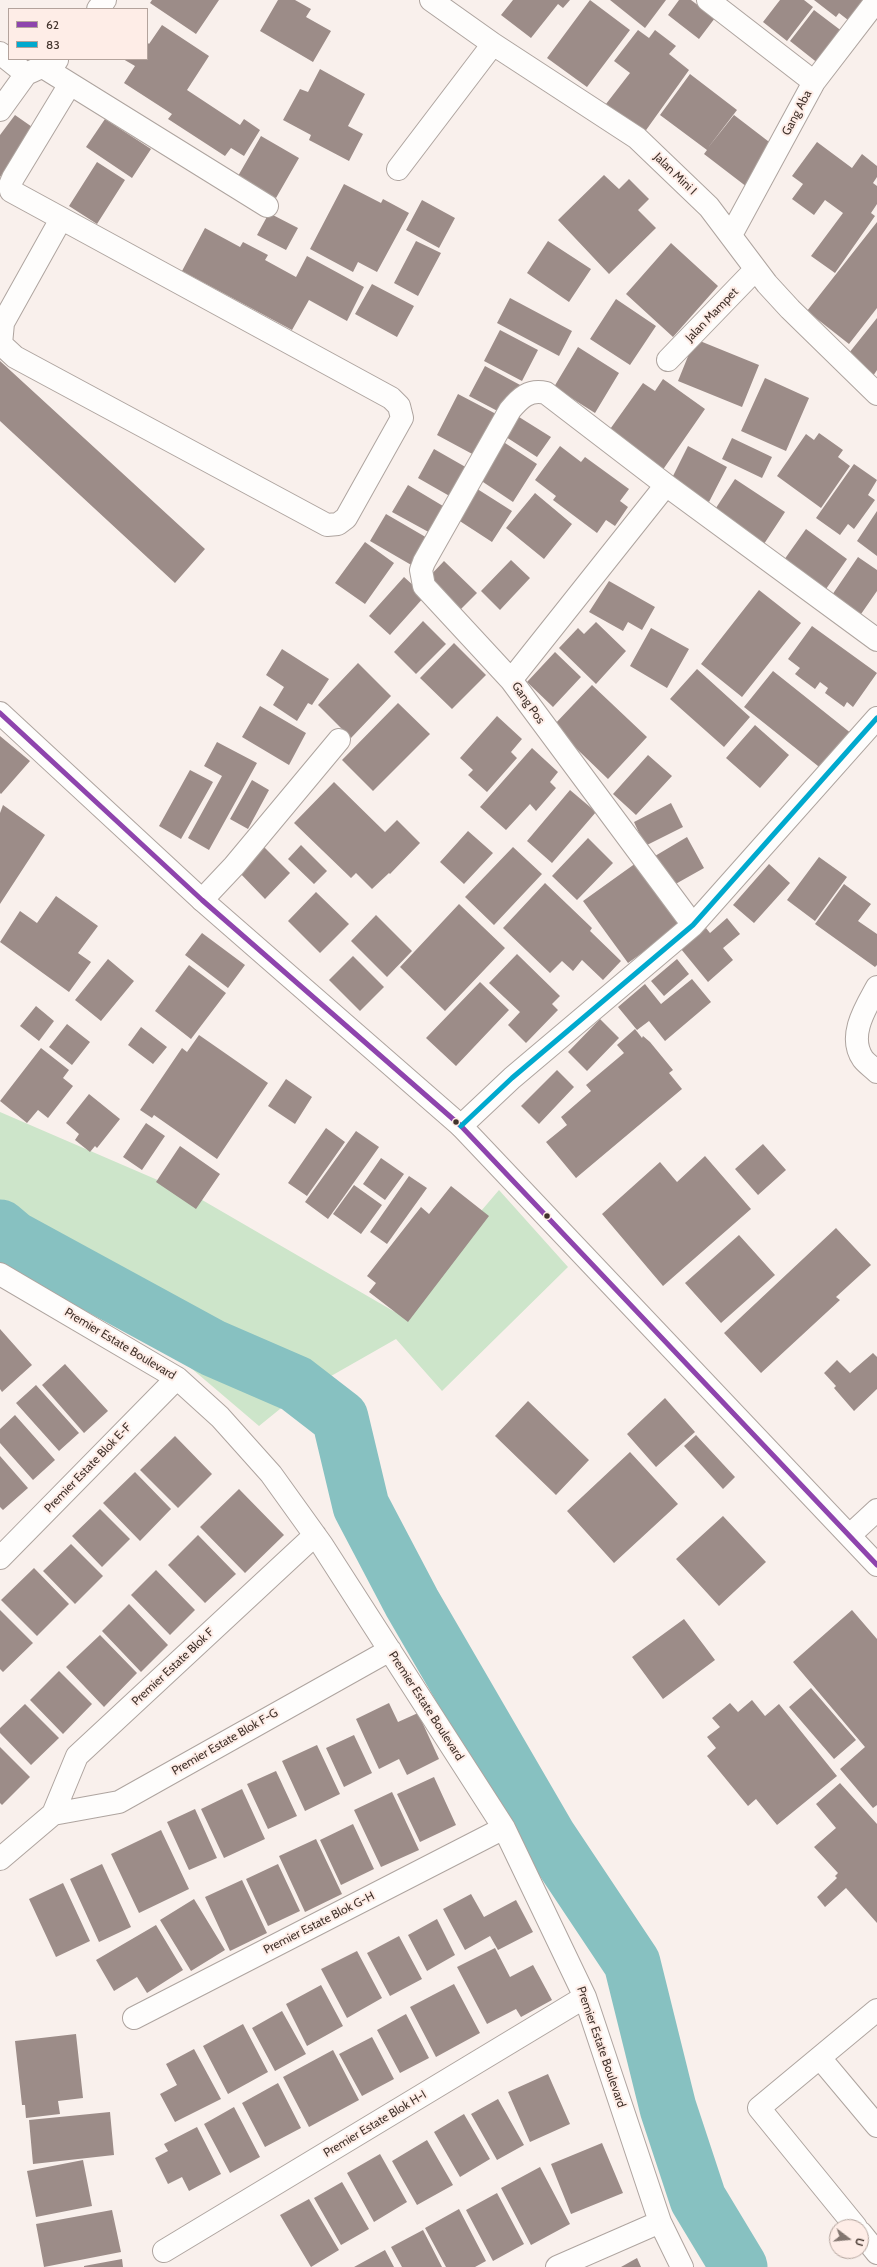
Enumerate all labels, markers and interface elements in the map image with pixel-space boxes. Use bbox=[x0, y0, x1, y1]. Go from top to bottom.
legend bbox=[8, 8, 148, 60]
text: 62 bbox=[46, 17, 59, 32]
text: 83 bbox=[46, 37, 60, 52]
street label: Gang Aba bbox=[779, 88, 815, 138]
street label: Jalan Mini I bbox=[651, 150, 699, 198]
street label: Jalan Mampet bbox=[683, 285, 741, 345]
street label: Gang Pos bbox=[508, 679, 548, 727]
unlabelled marker bbox=[451, 1117, 461, 1127]
unlabelled marker bbox=[542, 1211, 552, 1221]
street label: Premier Estate Boulevard bbox=[62, 1305, 178, 1383]
street label: Premier Estate Blok E-F bbox=[42, 1420, 134, 1516]
street label: Premier Estate Blok F bbox=[129, 1625, 217, 1709]
street label: Premier Estate Boulevard bbox=[385, 1649, 467, 1763]
street label: Premier Estate Blok F-G bbox=[169, 1706, 281, 1778]
street label: Premier Estate Blok G-H bbox=[261, 1889, 377, 1957]
street label: Premier Estate Boulevard bbox=[573, 1985, 629, 2109]
street label: Premier Estate Blok H-I bbox=[321, 2088, 429, 2160]
north arrow bbox=[829, 2219, 869, 2259]
text: U bbox=[852, 2236, 867, 2248]

